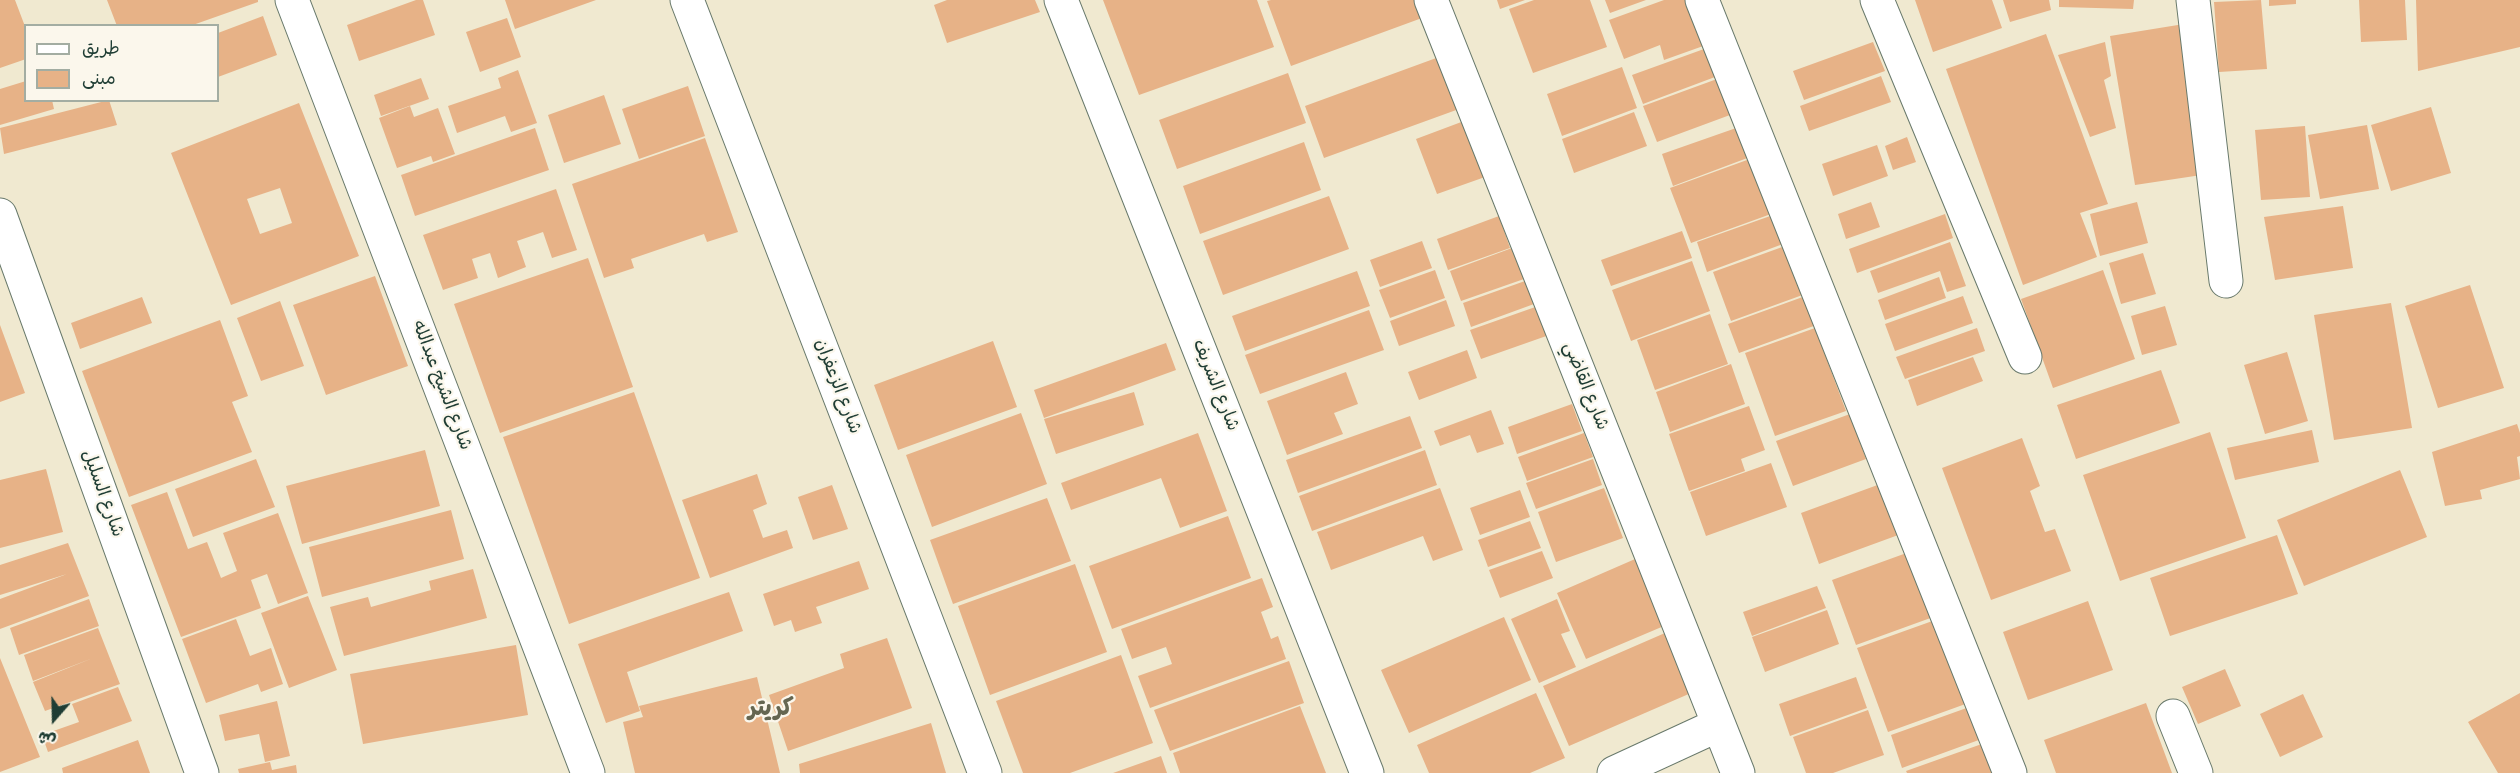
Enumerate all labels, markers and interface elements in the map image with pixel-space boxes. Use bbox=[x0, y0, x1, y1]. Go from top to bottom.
legend bbox=[24, 24, 219, 102]
text: طريق bbox=[82, 40, 120, 61]
text: مبنى bbox=[82, 70, 116, 91]
street label: شارع الشيخ عبدالله bbox=[405, 318, 475, 454]
street label: شارع الزعفران bbox=[808, 336, 864, 438]
street label: شارع الشريف bbox=[1186, 337, 1242, 435]
street label: شارع القاضي bbox=[1557, 340, 1611, 434]
street label: شارع السليل bbox=[75, 447, 127, 541]
north arrow bbox=[24, 689, 84, 749]
district label: كريتر bbox=[748, 697, 794, 725]
text: ش bbox=[36, 724, 59, 748]

